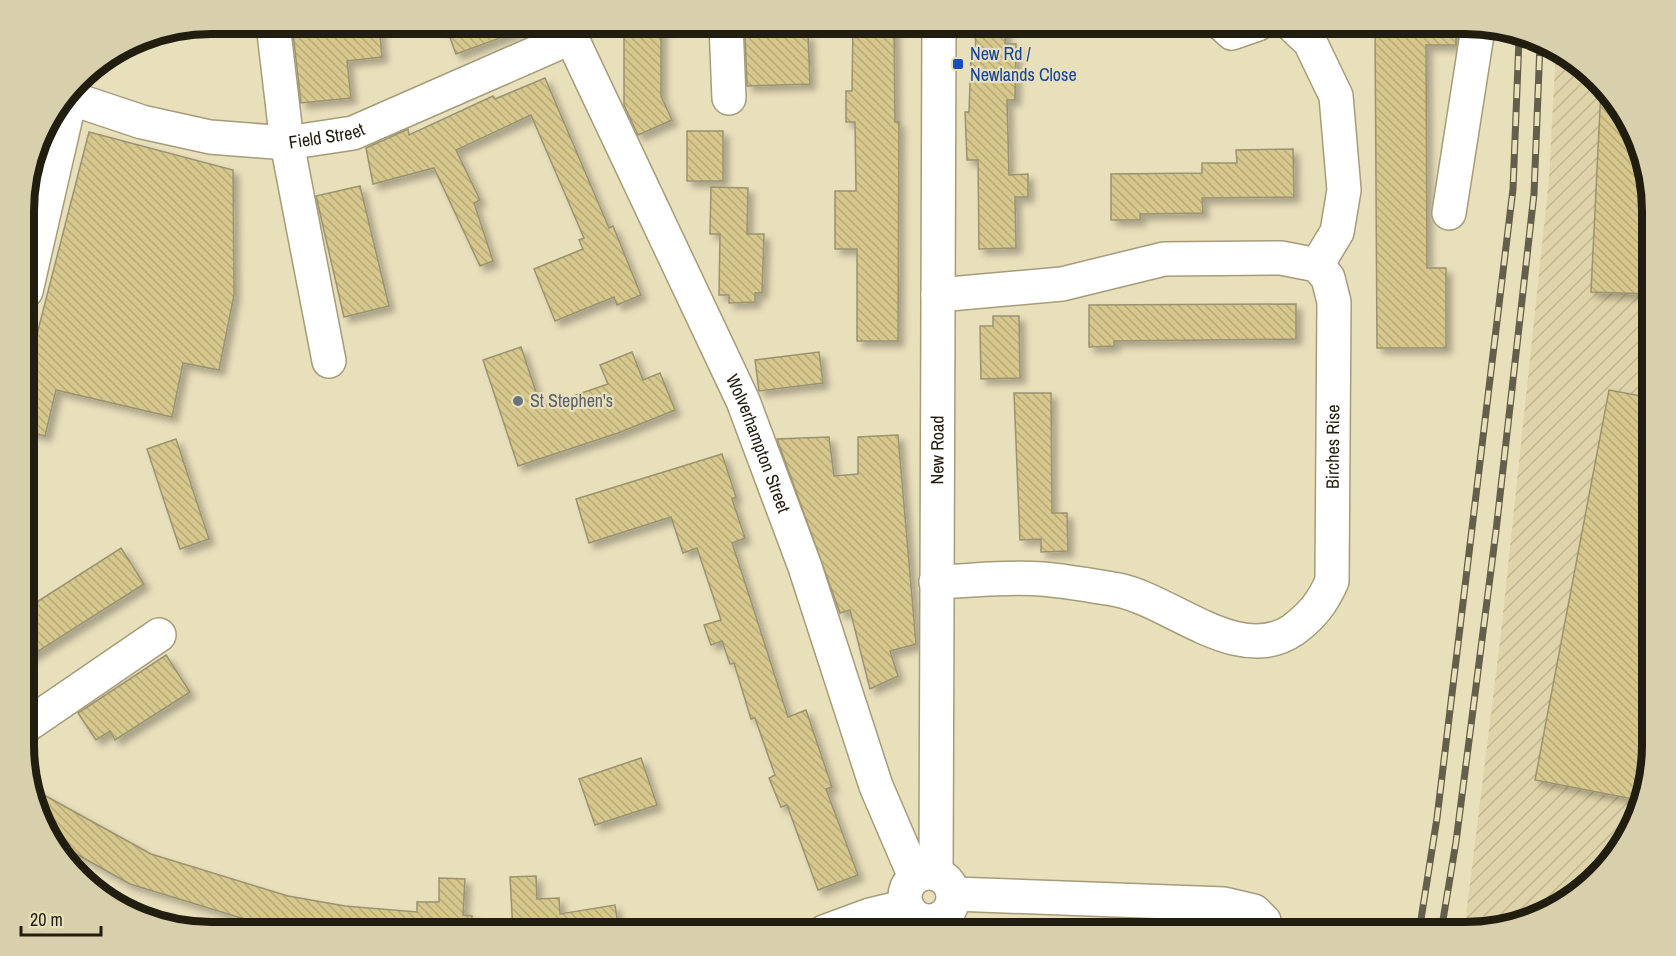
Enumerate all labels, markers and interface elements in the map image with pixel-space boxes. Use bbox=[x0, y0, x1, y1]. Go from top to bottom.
place label: New Rd / Newlands Close bbox=[970, 41, 1077, 87]
marker: New Rd / Newlands Close bbox=[951, 57, 965, 71]
street label: Field Street bbox=[287, 116, 368, 155]
street label: Wolverhampton Street bbox=[720, 370, 797, 516]
place label: St Stephen's bbox=[530, 388, 613, 413]
marker: St Stephen's bbox=[511, 394, 525, 408]
street label: Birches Rise bbox=[1320, 404, 1345, 489]
street label: New Road bbox=[924, 415, 950, 485]
scale bar bbox=[21, 899, 100, 937]
text: 20 m bbox=[30, 907, 63, 932]

